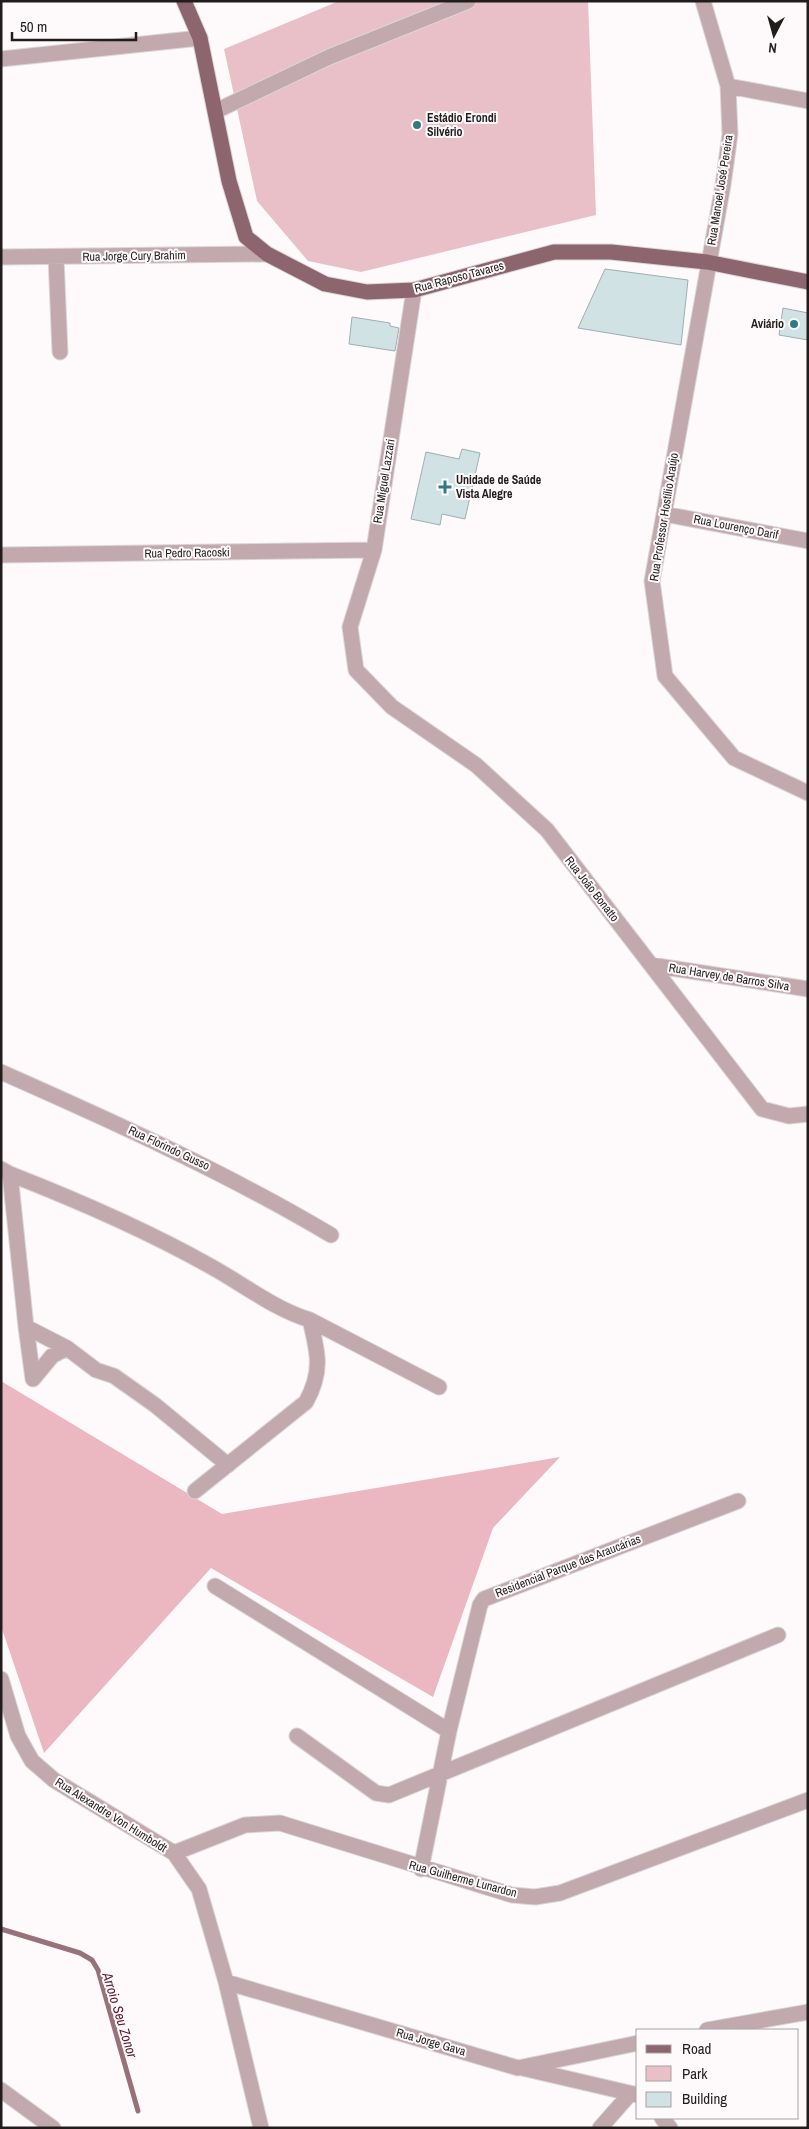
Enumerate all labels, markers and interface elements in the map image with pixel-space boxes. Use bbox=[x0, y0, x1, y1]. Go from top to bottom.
scale bar bbox=[12, 10, 136, 42]
north arrow bbox=[749, 10, 799, 60]
text: 50 m bbox=[20, 16, 47, 37]
text: N bbox=[768, 39, 778, 57]
place label: Estádio Erondi Silvério bbox=[427, 110, 497, 140]
marker: Estádio Erondi Silvério bbox=[411, 119, 423, 131]
street label: Rua Manoel José Pereira bbox=[703, 133, 737, 246]
street label: Rua Jorge Cury Brahim bbox=[82, 247, 186, 265]
street label: Rua Raposo Tavares bbox=[413, 257, 506, 297]
place label: Aviário bbox=[751, 316, 784, 332]
marker: Aviário bbox=[788, 318, 800, 330]
street label: Rua Miguel Lazzari bbox=[369, 438, 399, 524]
street label: Rua Professor Hostílio Araújo bbox=[646, 452, 682, 582]
place label: Unidade de Saúde Vista Alegre bbox=[456, 472, 542, 502]
marker: Unidade de Saúde Vista Alegre bbox=[438, 480, 452, 494]
street label: Rua Lourenço Darif bbox=[692, 511, 780, 543]
street label: Rua Pedro Racoski bbox=[144, 544, 230, 562]
street label: Rua João Bonatto bbox=[561, 853, 623, 925]
street label: Rua Harvey de Barros Silva bbox=[668, 960, 791, 995]
street label: Rua Florindo Gusso bbox=[126, 1122, 212, 1174]
street label: Residencial Parque das Araucárias bbox=[493, 1531, 643, 1601]
street label: Rua Alexandre Von Humboldt bbox=[52, 1774, 170, 1856]
street label: Rua Guilherme Lunardon bbox=[407, 1857, 519, 1901]
water label: Arroio Seu Zonor bbox=[98, 1969, 142, 2061]
street label: Rua Jorge Gava bbox=[394, 2024, 468, 2060]
legend bbox=[636, 2029, 799, 2119]
text: Road bbox=[682, 2038, 711, 2059]
text: Park bbox=[682, 2063, 708, 2084]
text: Building bbox=[682, 2088, 727, 2109]

